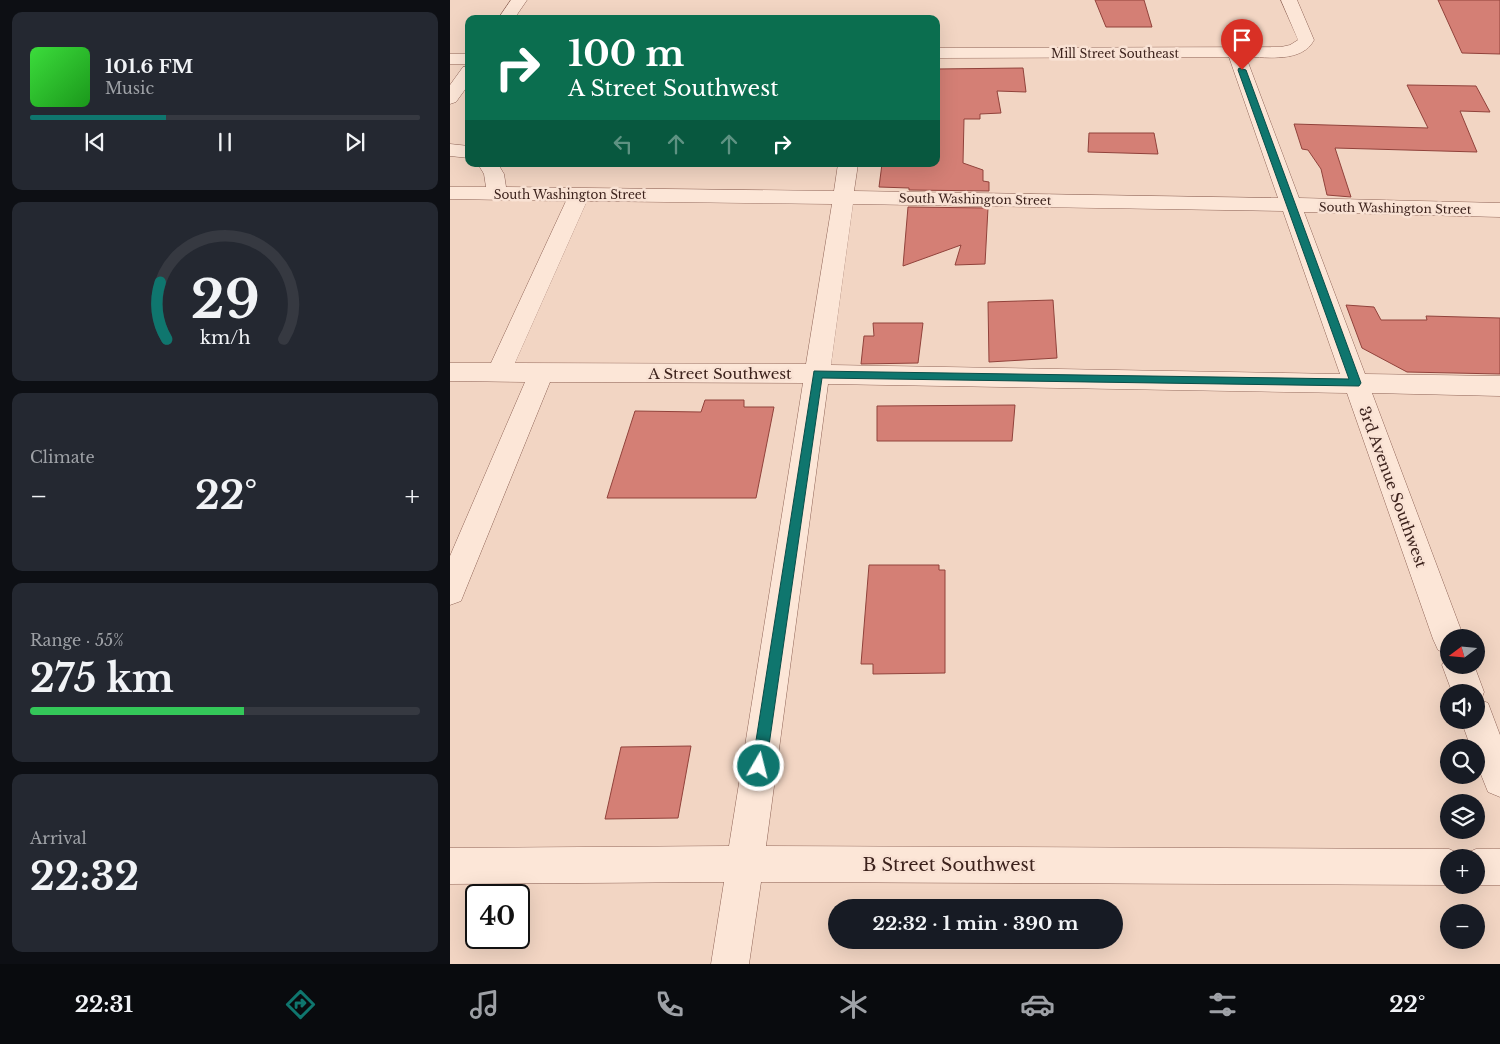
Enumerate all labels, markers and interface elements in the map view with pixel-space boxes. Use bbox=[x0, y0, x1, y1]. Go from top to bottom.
pin bbox=[1221, 19, 1263, 70]
icon: arrive bbox=[1228, 26, 1256, 54]
text: 100 m bbox=[568, 32, 684, 75]
icon: right bbox=[485, 35, 550, 100]
street label: Mill Street Southeast bbox=[1051, 46, 1179, 61]
text: 101.6 FM bbox=[105, 55, 193, 78]
text: A Street Southwest bbox=[568, 75, 779, 102]
text: Music bbox=[105, 78, 154, 98]
icon: previous bbox=[81, 128, 109, 156]
icon: pause bbox=[211, 128, 239, 156]
icon: next bbox=[341, 128, 369, 156]
icon: left bbox=[609, 130, 637, 158]
icon: ahead bbox=[662, 130, 690, 158]
icon: ahead bbox=[715, 130, 743, 158]
icon: right bbox=[768, 130, 796, 158]
street label: South Washington Street bbox=[494, 187, 647, 202]
street label: South Washington Street bbox=[899, 190, 1052, 208]
street label: South Washington Street bbox=[1319, 199, 1472, 217]
text: 29 bbox=[191, 268, 259, 332]
text: km/h bbox=[200, 327, 250, 349]
street label: A Street Southwest bbox=[647, 364, 792, 383]
street label: 3rd Avenue Southwest bbox=[1355, 404, 1431, 571]
text: Climate bbox=[30, 447, 95, 467]
text: 22° bbox=[195, 472, 257, 519]
text: − bbox=[30, 479, 48, 514]
text: + bbox=[405, 479, 420, 514]
north arrow bbox=[1440, 629, 1485, 674]
map controls bbox=[1440, 629, 1485, 949]
text: Range · 55% bbox=[30, 630, 124, 650]
text: 275 km bbox=[30, 655, 174, 702]
button: sound bbox=[1440, 684, 1485, 729]
position arrow bbox=[732, 739, 784, 791]
button: search bbox=[1440, 739, 1485, 784]
button: layers bbox=[1440, 794, 1485, 839]
text: Arrival bbox=[30, 828, 87, 848]
button: + bbox=[1440, 849, 1485, 894]
text: 22:32 bbox=[30, 853, 139, 900]
street label: B Street Southwest bbox=[863, 854, 1036, 876]
speed limit sign: 40 bbox=[465, 884, 530, 949]
button: − bbox=[1440, 904, 1485, 949]
text: 22:32 · 1 min · 390 m bbox=[873, 912, 1078, 935]
icon: directions bbox=[283, 987, 318, 1022]
icon: music bbox=[467, 987, 502, 1022]
icon: phone bbox=[652, 987, 687, 1022]
icon: climate bbox=[836, 987, 871, 1022]
icon: car bbox=[1020, 987, 1055, 1022]
icon: filters bbox=[1205, 987, 1240, 1022]
text: 22:31 bbox=[75, 991, 133, 1018]
text: 22° bbox=[1389, 991, 1425, 1018]

